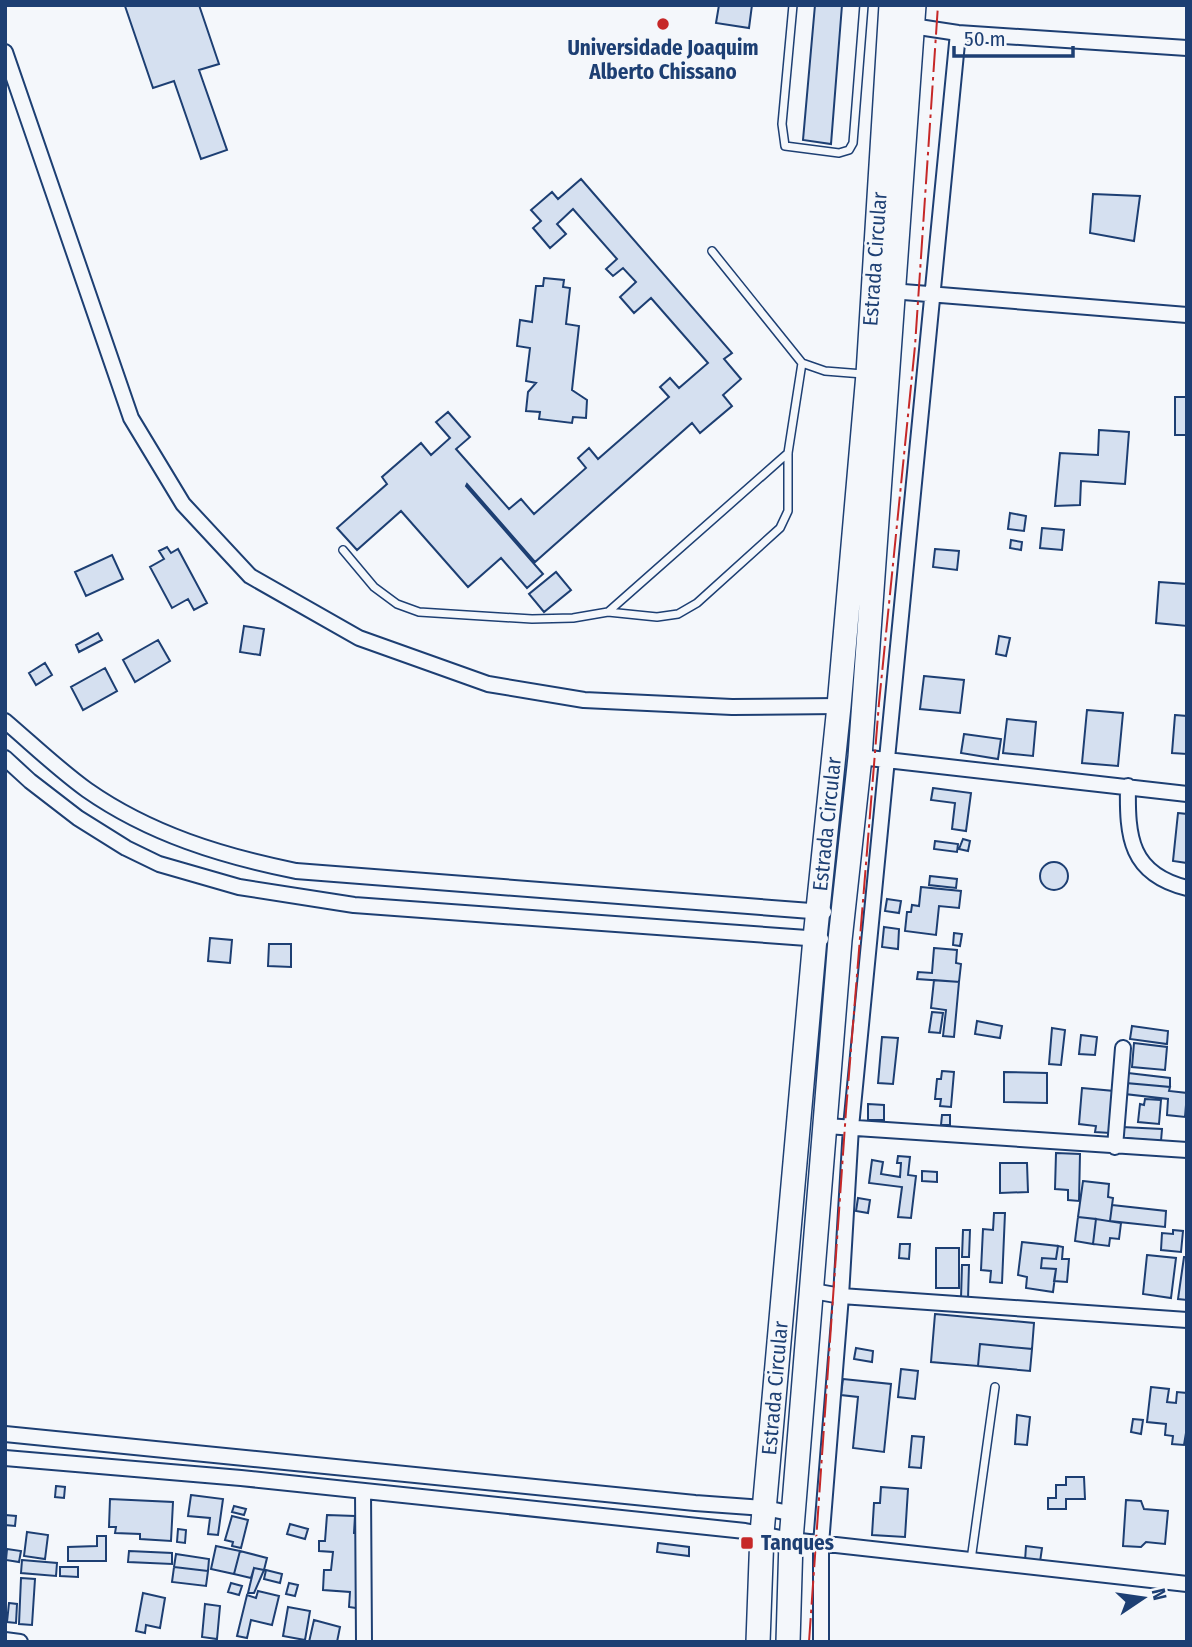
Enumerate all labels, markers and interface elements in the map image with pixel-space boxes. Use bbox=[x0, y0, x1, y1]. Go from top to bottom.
scale bar bbox=[954, 14, 1073, 58]
marker: Universidade Joaquim Alberto Chissano bbox=[655, 16, 671, 32]
text: 50 m bbox=[964, 26, 1006, 52]
place label: Universidade Joaquim Alberto Chissano bbox=[568, 35, 758, 85]
street label: Estrada Circular bbox=[857, 190, 893, 327]
street label: Estrada Circular bbox=[807, 755, 847, 892]
street label: Estrada Circular bbox=[756, 1319, 794, 1456]
place label: Tanques bbox=[761, 1530, 834, 1556]
marker: Tanques bbox=[739, 1535, 755, 1551]
north arrow bbox=[1108, 1563, 1178, 1633]
text: N bbox=[1147, 1586, 1172, 1602]

